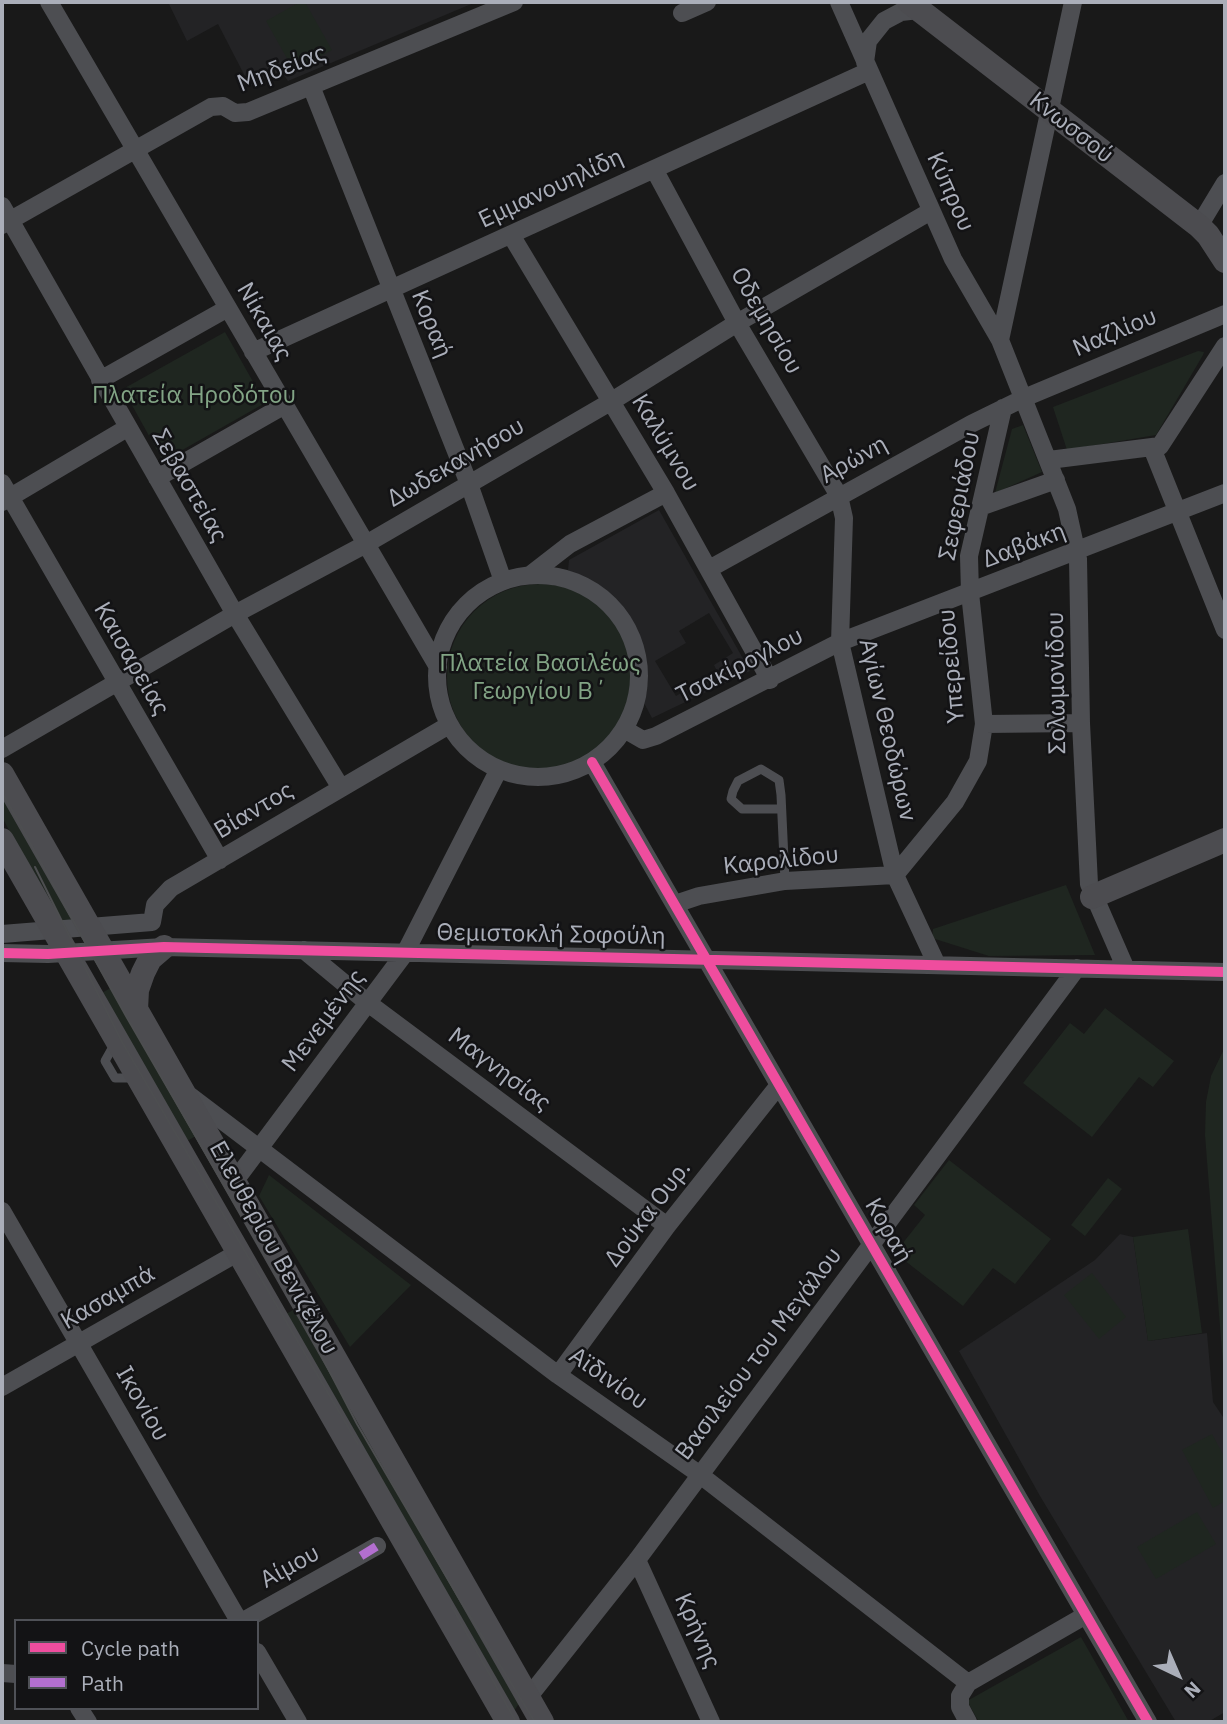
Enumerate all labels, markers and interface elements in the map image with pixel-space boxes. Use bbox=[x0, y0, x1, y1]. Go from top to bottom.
street label: Μηδείας bbox=[233, 39, 331, 99]
street label: Κνωσσού bbox=[1023, 86, 1119, 170]
street label: Εμμανουηλίδη bbox=[474, 143, 628, 235]
street label: Κύπρου bbox=[920, 148, 980, 236]
street label: Οδεμησίου bbox=[724, 262, 808, 380]
street label: Νίκαιας bbox=[230, 278, 298, 366]
street label: Κοραή bbox=[404, 286, 458, 362]
street label: Ναζλίου bbox=[1069, 302, 1161, 364]
park label: Πλατεία Ηροδότου bbox=[92, 382, 296, 410]
street label: Καλύμνου bbox=[625, 389, 705, 497]
street label: Δωδεκανήσου bbox=[382, 412, 530, 514]
street label: Σεβαστείας bbox=[145, 424, 233, 548]
street label: Σεφεριάδου bbox=[933, 429, 987, 563]
street label: Αρώνη bbox=[815, 430, 893, 490]
street label: Δαβάκη bbox=[978, 517, 1070, 575]
street label: Καισαρείας bbox=[87, 597, 175, 721]
street label: Υπερείδου bbox=[933, 608, 971, 724]
street label: Σολωμονίδου bbox=[1041, 611, 1073, 755]
street label: Τσακίρογλου bbox=[672, 622, 808, 710]
street label: Αγίων Θεοδώρων bbox=[852, 636, 922, 824]
park label: Πλατεία Βασιλέως Γεωργίου Β΄ bbox=[439, 650, 641, 706]
street label: Βίαντος bbox=[209, 776, 299, 846]
street label: Καρολίδου bbox=[722, 841, 840, 881]
street label: Θεμιστοκλή Σοφούλη bbox=[436, 919, 666, 951]
street label: Μενεμένης bbox=[276, 964, 372, 1078]
street label: Μαγνησίας bbox=[442, 1022, 556, 1118]
street label: Ελευθερίου Βενιζέλου bbox=[202, 1136, 344, 1360]
street label: Δούκα Ουρ. bbox=[599, 1155, 697, 1273]
street label: Κοραή bbox=[858, 1193, 918, 1269]
street label: Βασιλείου του Μεγάλου bbox=[670, 1242, 848, 1466]
street label: Κασαμπά bbox=[56, 1260, 160, 1336]
street label: Αϊδινίου bbox=[563, 1342, 653, 1416]
street label: Ικονίου bbox=[109, 1361, 175, 1447]
street label: Αίμου bbox=[255, 1539, 325, 1595]
street label: Κρήνης bbox=[668, 1589, 726, 1673]
legend bbox=[14, 1619, 259, 1710]
text: Cycle path bbox=[81, 1634, 180, 1662]
north arrow bbox=[1143, 1640, 1213, 1710]
text: Path bbox=[81, 1669, 124, 1697]
text: N bbox=[1179, 1677, 1206, 1704]

